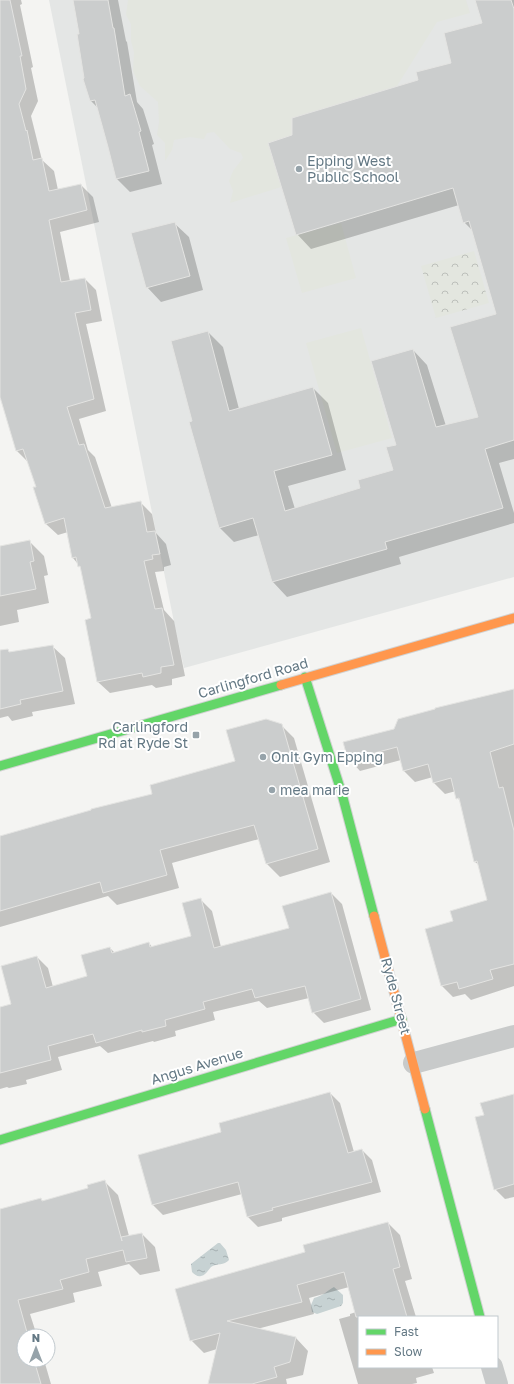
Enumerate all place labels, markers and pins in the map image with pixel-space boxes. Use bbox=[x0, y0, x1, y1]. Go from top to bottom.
place label: Epping West Public School bbox=[307, 152, 399, 185]
marker: Epping West Public School bbox=[294, 164, 304, 174]
place label: Carlingford Rd at Ryde St bbox=[98, 718, 188, 751]
marker: Carlingford Rd at Ryde St bbox=[191, 730, 201, 740]
place label: Onit Gym Epping bbox=[271, 748, 383, 765]
marker: Onit Gym Epping bbox=[258, 752, 268, 762]
place label: mea marie bbox=[280, 781, 350, 798]
marker: mea marie bbox=[267, 785, 277, 795]

